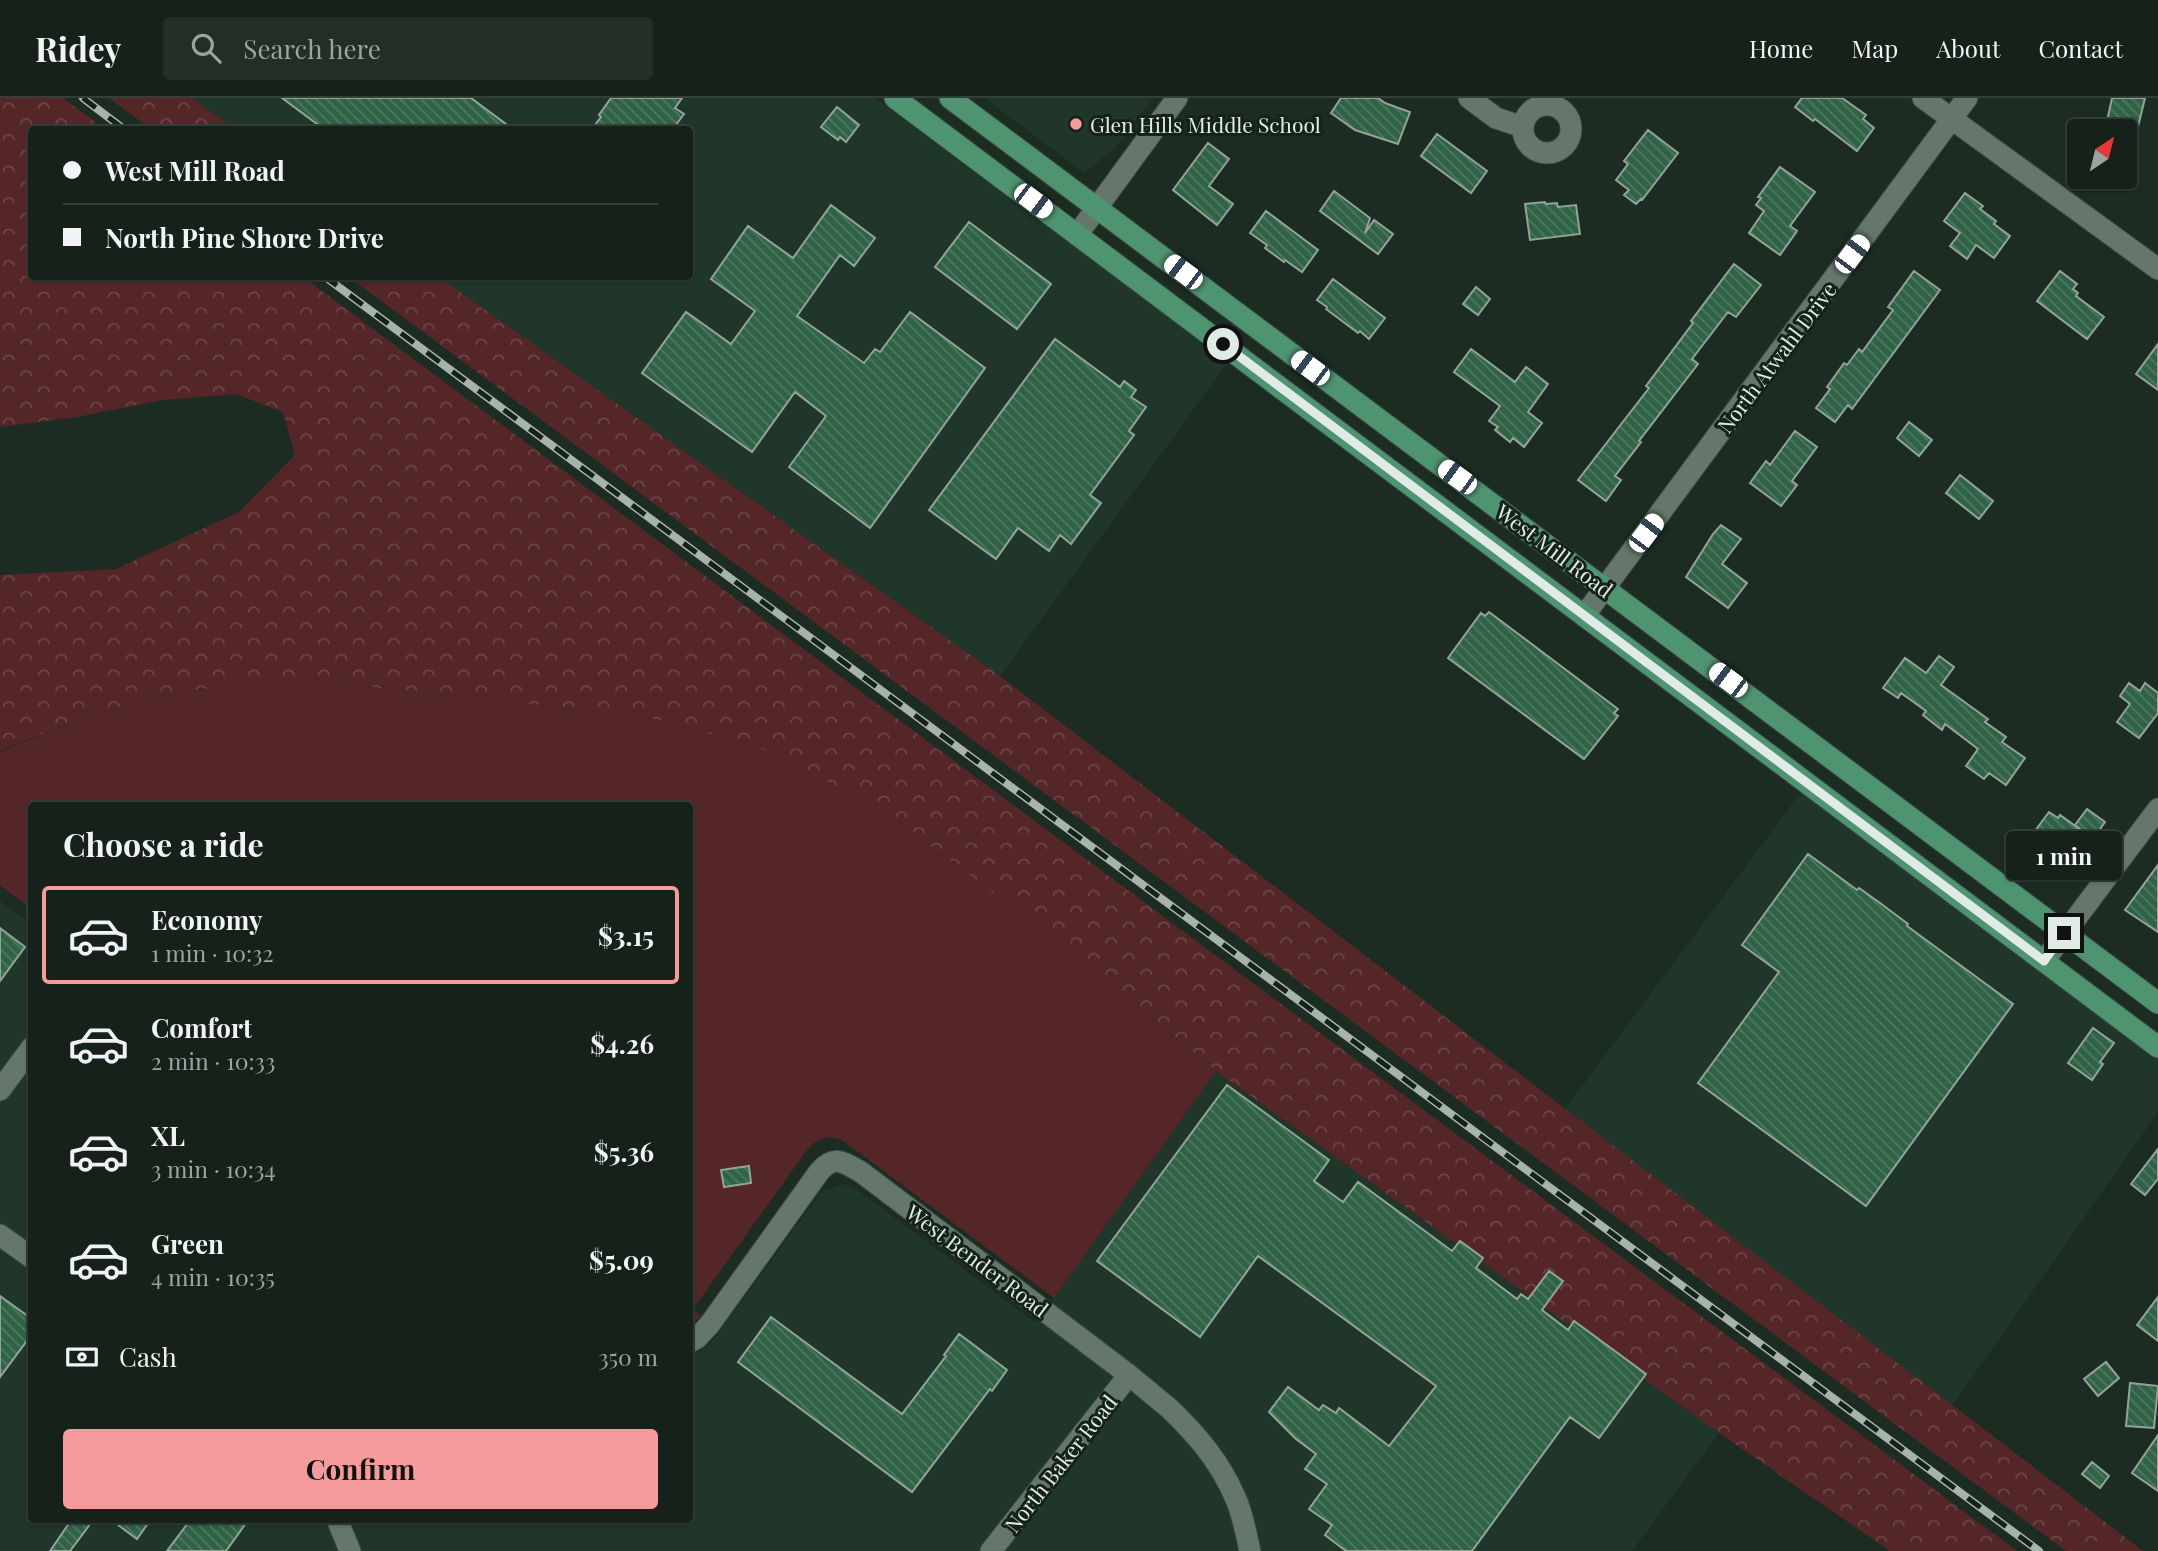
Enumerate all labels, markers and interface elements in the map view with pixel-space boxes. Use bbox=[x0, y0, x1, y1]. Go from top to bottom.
search box bbox=[163, 17, 653, 80]
text: Ridey bbox=[35, 26, 121, 70]
icon: search bbox=[187, 29, 225, 67]
text: Search here bbox=[243, 31, 381, 66]
text: Home bbox=[1749, 32, 1813, 64]
text: Map bbox=[1851, 32, 1898, 64]
text: About bbox=[1936, 32, 2000, 64]
text: Contact bbox=[2038, 32, 2123, 64]
place label: Glen Hills Middle School bbox=[1090, 110, 1321, 138]
marker: Glen Hills Middle School bbox=[1068, 116, 1084, 132]
north arrow bbox=[2067, 119, 2137, 189]
map controls bbox=[2067, 119, 2137, 189]
text: West Mill Road bbox=[105, 153, 285, 188]
car bbox=[1010, 180, 1057, 222]
text: North Pine Shore Drive bbox=[105, 220, 384, 255]
car bbox=[1831, 231, 1874, 277]
car bbox=[1160, 251, 1207, 293]
street label: North Atwahl Drive bbox=[1710, 276, 1842, 438]
route start bbox=[1207, 328, 1239, 360]
car bbox=[1287, 347, 1334, 389]
car bbox=[1434, 456, 1481, 498]
street label: West Mill Road bbox=[1490, 496, 1619, 603]
car bbox=[1625, 510, 1668, 556]
car bbox=[1705, 659, 1752, 701]
text: Choose a ride bbox=[63, 822, 264, 865]
callout: 1 min bbox=[2006, 832, 2122, 880]
text: 1 min bbox=[2036, 840, 2092, 871]
text: Economy bbox=[151, 902, 262, 937]
icon: car bbox=[67, 904, 130, 967]
route end bbox=[2048, 917, 2080, 949]
text: $3.15 bbox=[598, 918, 654, 953]
text: 1 min · 10:32 bbox=[151, 937, 273, 968]
text: Comfort bbox=[151, 1010, 252, 1045]
icon: car bbox=[67, 1012, 130, 1075]
text: $4.26 bbox=[590, 1026, 654, 1061]
text: 2 min · 10:33 bbox=[151, 1045, 275, 1076]
text: XL bbox=[151, 1118, 185, 1153]
icon: car bbox=[67, 1120, 130, 1183]
text: $5.36 bbox=[594, 1134, 654, 1169]
text: 3 min · 10:34 bbox=[151, 1153, 276, 1184]
street label: West Bender Road bbox=[901, 1197, 1055, 1323]
text: Green bbox=[151, 1226, 224, 1261]
icon: car bbox=[67, 1228, 130, 1291]
text: $5.09 bbox=[589, 1242, 654, 1277]
text: 4 min · 10:35 bbox=[151, 1261, 275, 1292]
icon: cash bbox=[63, 1338, 101, 1376]
text: Cash bbox=[119, 1339, 177, 1374]
text: 350 m bbox=[598, 1341, 658, 1372]
street label: North Baker Road bbox=[997, 1388, 1123, 1538]
button: Confirm bbox=[63, 1429, 658, 1509]

